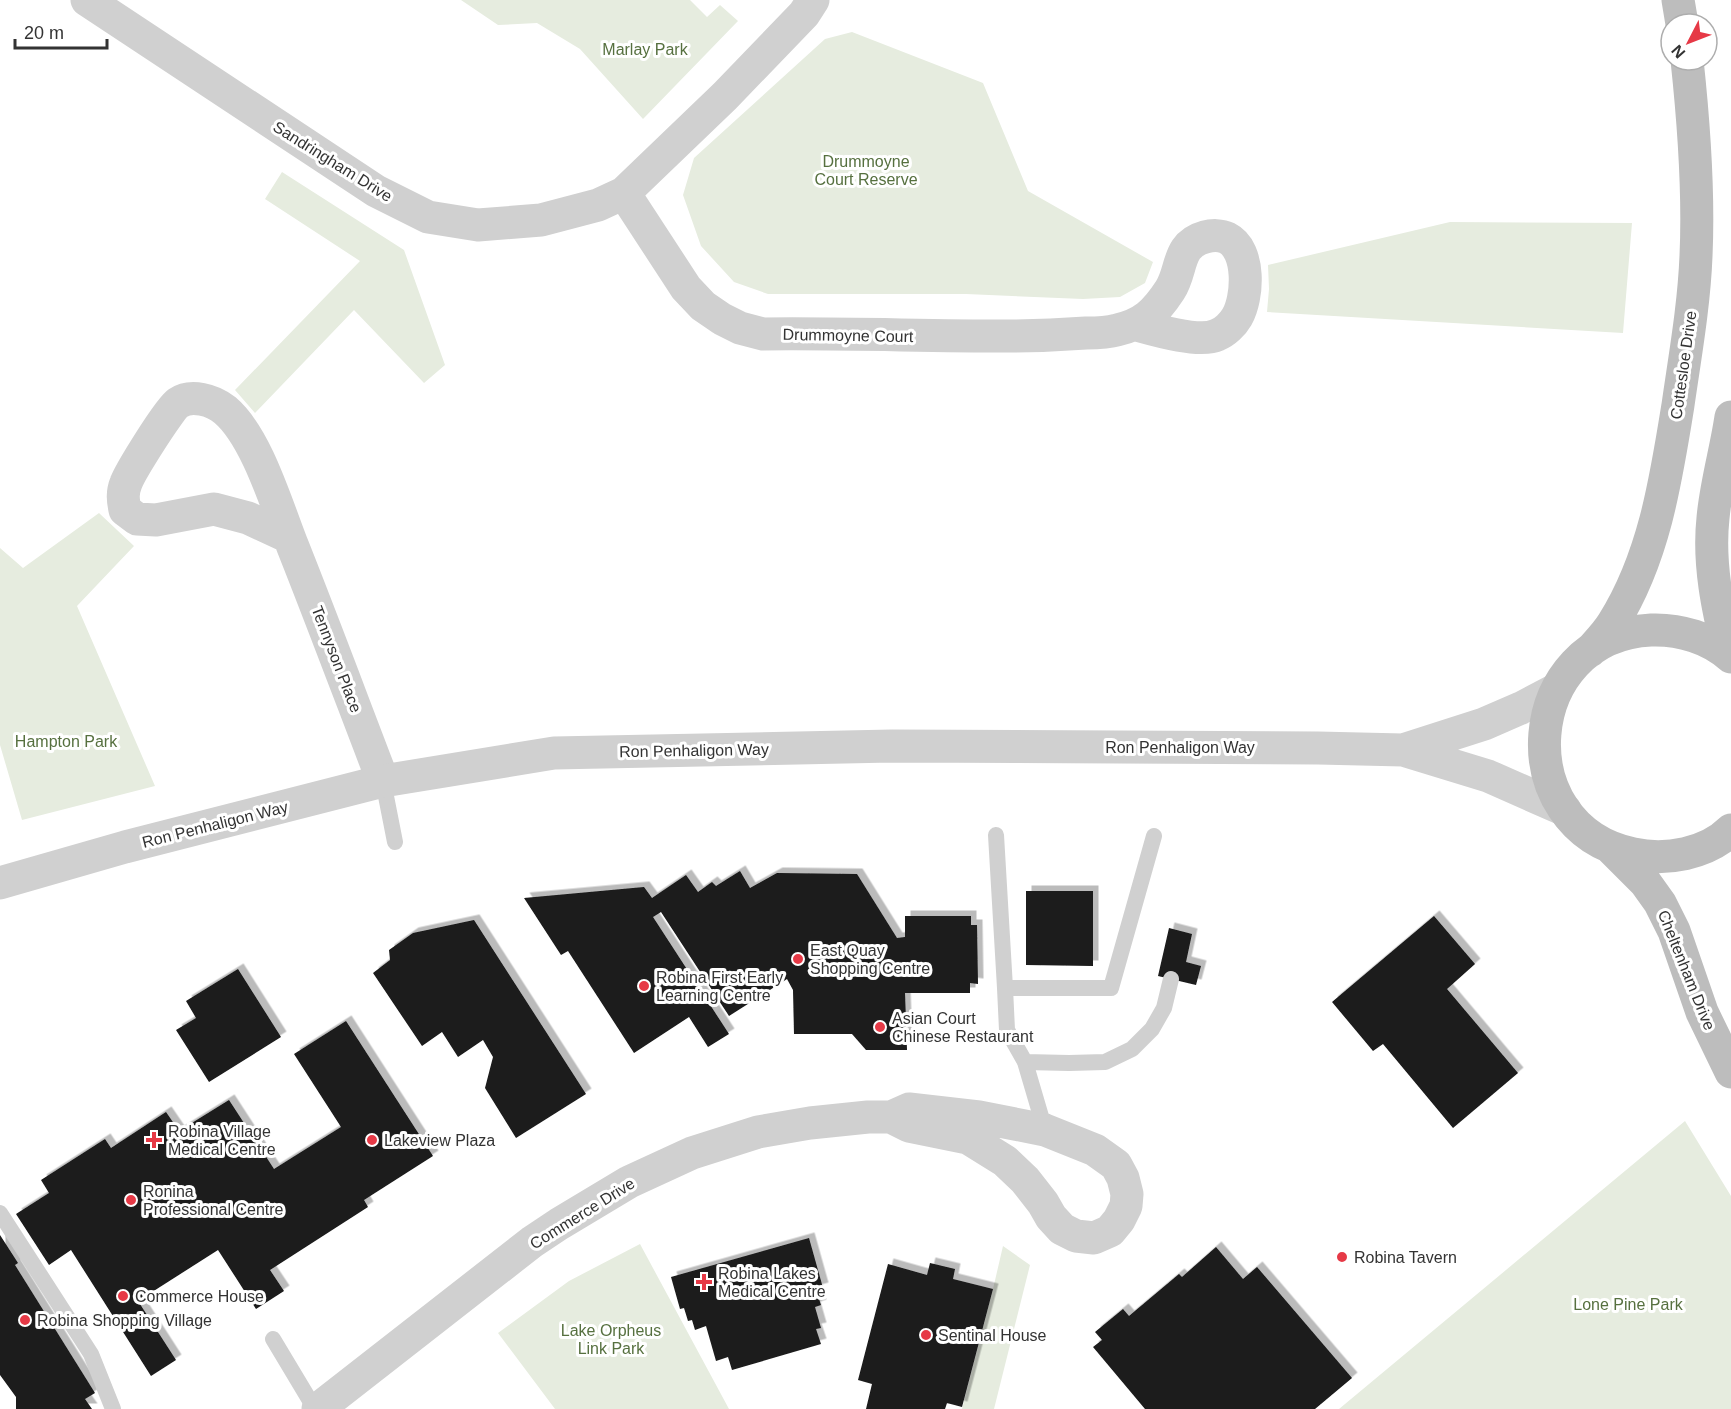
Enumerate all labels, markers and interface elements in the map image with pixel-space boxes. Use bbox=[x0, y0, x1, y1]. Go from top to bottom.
scale bar bbox=[15, 12, 106, 50]
north arrow bbox=[1659, 12, 1719, 72]
text: 20 m bbox=[24, 23, 64, 43]
park label: Marlay Park bbox=[602, 41, 689, 58]
text: N bbox=[1668, 42, 1688, 62]
street label: Sandringham Drive bbox=[270, 118, 395, 205]
park label: Drummoyne Court Reserve bbox=[814, 153, 918, 188]
street label: Cottesloe Drive bbox=[1667, 310, 1700, 420]
street label: Drummoyne Court bbox=[783, 326, 914, 345]
street label: Tennyson Place bbox=[308, 603, 365, 715]
park label: Hampton Park bbox=[15, 733, 118, 750]
street label: Ron Penhaligon Way bbox=[1105, 739, 1255, 756]
street label: Ron Penhaligon Way bbox=[619, 741, 769, 760]
street label: Ron Penhaligon Way bbox=[140, 798, 290, 851]
street label: Cheltenham Drive bbox=[1655, 908, 1718, 1033]
place label: East Quay Shopping Centre bbox=[810, 942, 930, 977]
marker: East Quay Shopping Centre bbox=[791, 952, 805, 966]
place label: Robina First Early Learning Centre bbox=[656, 969, 783, 1004]
marker: Robina First Early Learning Centre bbox=[637, 979, 651, 993]
place label: Asian Court Chinese Restaurant bbox=[892, 1010, 1034, 1045]
marker: Asian Court Chinese Restaurant bbox=[873, 1020, 887, 1034]
place label: Robina Village Medical Centre bbox=[168, 1123, 276, 1158]
marker: Robina Village Medical Centre bbox=[145, 1131, 163, 1149]
place label: Lakeview Plaza bbox=[384, 1132, 495, 1149]
marker: Lakeview Plaza bbox=[365, 1133, 379, 1147]
street label: Commerce Drive bbox=[527, 1174, 638, 1252]
place label: Ronina Professional Centre bbox=[143, 1183, 284, 1218]
marker: Ronina Professional Centre bbox=[124, 1193, 138, 1207]
place label: Robina Tavern bbox=[1354, 1249, 1457, 1266]
marker: Robina Tavern bbox=[1335, 1250, 1349, 1264]
place label: Robina Lakes Medical Centre bbox=[718, 1265, 826, 1300]
marker: Robina Lakes Medical Centre bbox=[695, 1273, 713, 1291]
place label: Commerce House bbox=[135, 1288, 264, 1305]
marker: Commerce House bbox=[116, 1289, 130, 1303]
park label: Lone Pine Park bbox=[1573, 1296, 1684, 1313]
place label: Robina Shopping Village bbox=[37, 1312, 212, 1329]
marker: Robina Shopping Village bbox=[18, 1313, 32, 1327]
park label: Lake Orpheus Link Park bbox=[561, 1322, 661, 1357]
place label: Sentinal House bbox=[938, 1327, 1047, 1344]
marker: Sentinal House bbox=[919, 1328, 933, 1342]

